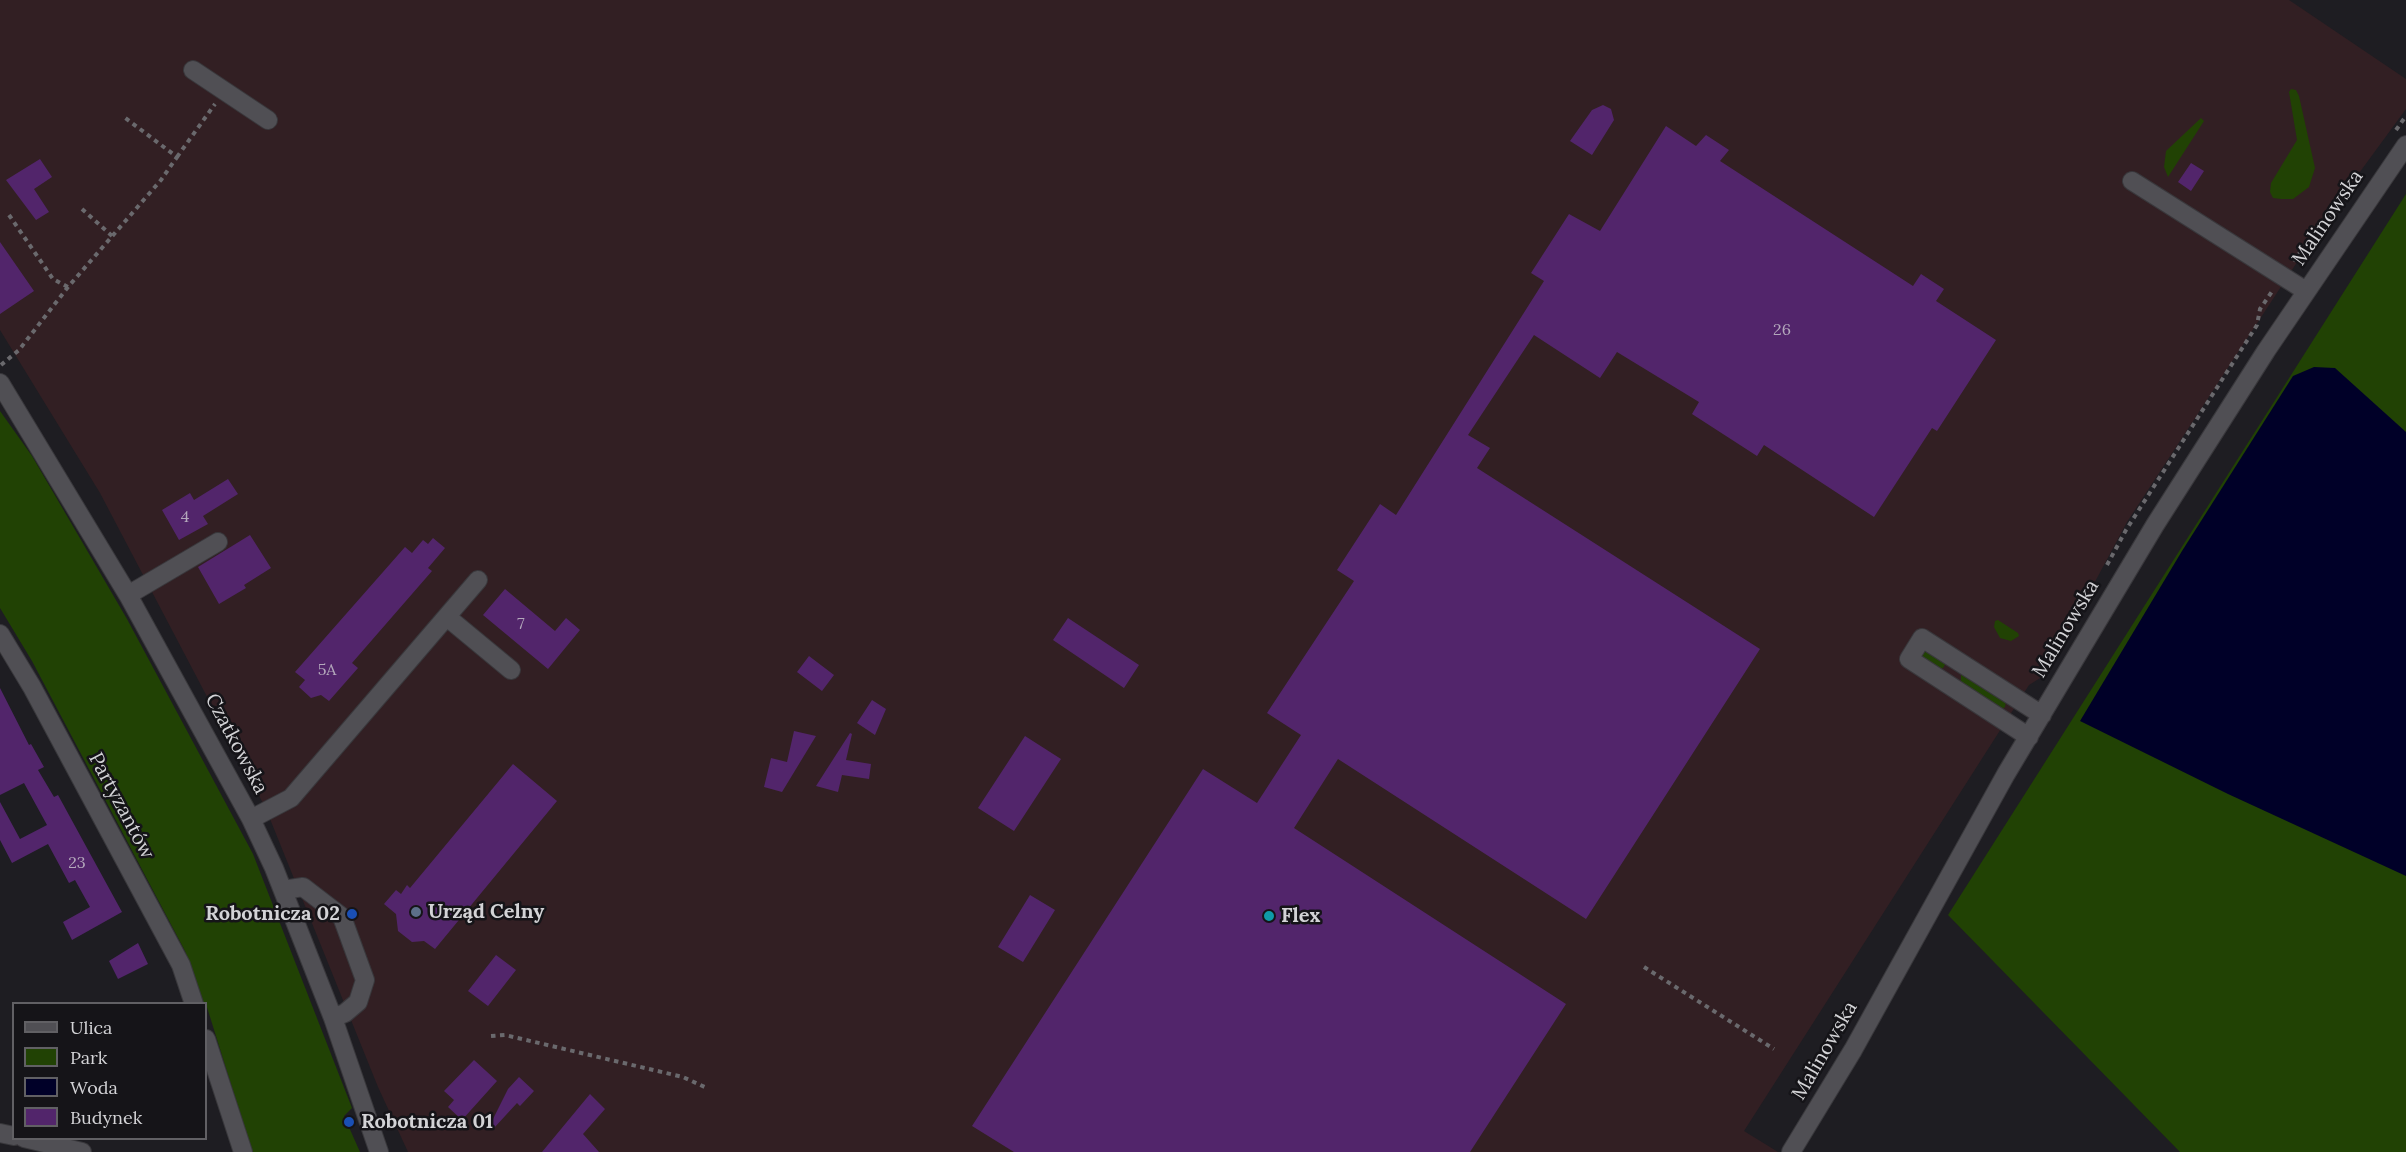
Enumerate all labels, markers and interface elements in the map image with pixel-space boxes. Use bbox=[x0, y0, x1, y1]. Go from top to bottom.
street label: Malinowska bbox=[2287, 166, 2369, 270]
house number: 26 bbox=[1773, 320, 1791, 340]
house number: 4 bbox=[181, 507, 189, 527]
street label: Malinowska bbox=[2027, 576, 2105, 682]
house number: 7 bbox=[517, 614, 525, 634]
house number: 5A bbox=[318, 660, 336, 680]
street label: Czatkowska bbox=[199, 690, 273, 798]
street label: Partyzantów bbox=[83, 749, 159, 863]
house number: 23 bbox=[68, 853, 86, 873]
place label: Urząd Celny bbox=[428, 900, 544, 924]
place label: Robotnicza 02 bbox=[205, 902, 340, 926]
place label: Flex bbox=[1281, 904, 1320, 928]
marker: Urząd Celny bbox=[409, 905, 423, 919]
marker: Robotnicza 02 bbox=[345, 907, 359, 921]
marker: Flex bbox=[1262, 909, 1276, 923]
street label: Malinowska bbox=[1787, 997, 1863, 1105]
legend bbox=[12, 1002, 207, 1140]
text: Ulica bbox=[70, 1016, 112, 1039]
text: Park bbox=[70, 1046, 107, 1069]
text: Woda bbox=[70, 1076, 118, 1099]
text: Budynek bbox=[70, 1106, 142, 1129]
place label: Robotnicza 01 bbox=[361, 1110, 493, 1134]
marker: Robotnicza 01 bbox=[342, 1115, 356, 1129]

